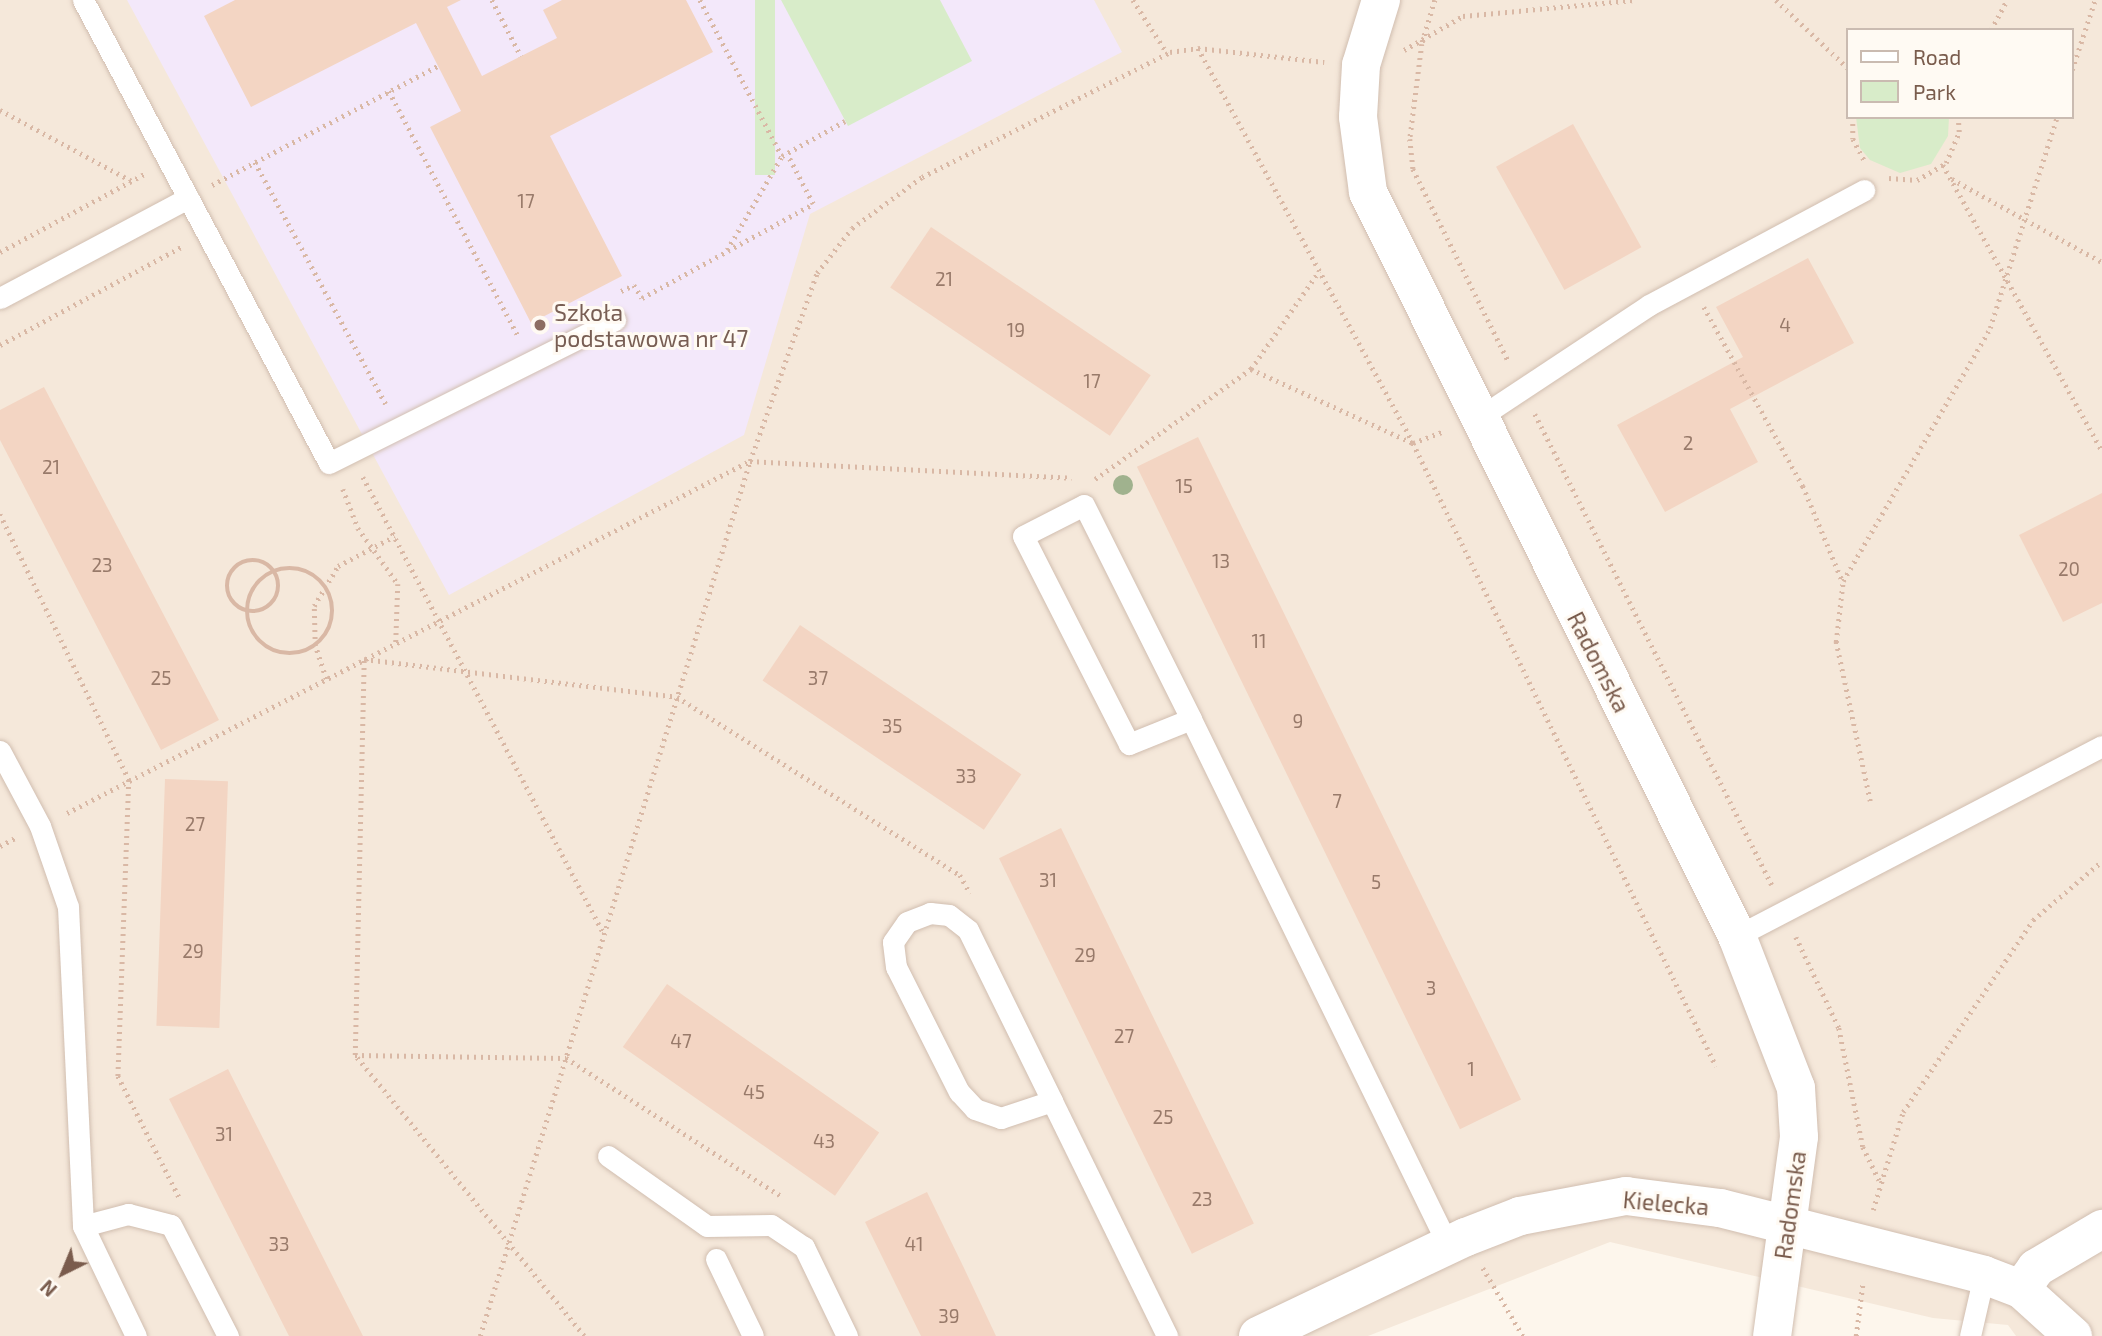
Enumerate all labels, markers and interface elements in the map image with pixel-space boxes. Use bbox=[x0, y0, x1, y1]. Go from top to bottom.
legend bbox=[1846, 28, 2074, 119]
text: Road bbox=[1913, 44, 1961, 69]
text: Park bbox=[1913, 79, 1956, 104]
house number: 17 bbox=[517, 190, 535, 212]
house number: 21 bbox=[935, 268, 953, 290]
place label: Szkoła podstawowa nr 47 bbox=[554, 298, 749, 352]
house number: 4 bbox=[1779, 314, 1791, 336]
marker: Szkoła podstawowa nr 47 bbox=[532, 317, 548, 333]
house number: 19 bbox=[1007, 319, 1025, 341]
house number: 17 bbox=[1083, 370, 1101, 392]
house number: 2 bbox=[1683, 432, 1693, 454]
house number: 21 bbox=[42, 456, 60, 478]
house number: 15 bbox=[1175, 475, 1193, 497]
house number: 13 bbox=[1212, 550, 1230, 572]
house number: 23 bbox=[91, 554, 113, 576]
house number: 20 bbox=[2058, 558, 2080, 580]
street label: Radomska bbox=[1562, 607, 1636, 717]
house number: 11 bbox=[1251, 630, 1267, 652]
house number: 25 bbox=[151, 667, 171, 689]
house number: 37 bbox=[808, 667, 828, 689]
house number: 9 bbox=[1293, 710, 1303, 732]
house number: 35 bbox=[882, 715, 902, 737]
house number: 33 bbox=[955, 765, 977, 787]
house number: 7 bbox=[1332, 790, 1342, 812]
house number: 27 bbox=[185, 813, 205, 835]
house number: 31 bbox=[1039, 869, 1057, 891]
house number: 5 bbox=[1371, 871, 1381, 893]
house number: 29 bbox=[182, 940, 204, 962]
house number: 29 bbox=[1074, 944, 1096, 966]
house number: 3 bbox=[1426, 977, 1436, 999]
house number: 27 bbox=[1114, 1025, 1134, 1047]
house number: 47 bbox=[670, 1030, 692, 1052]
house number: 1 bbox=[1467, 1058, 1475, 1080]
house number: 45 bbox=[743, 1081, 765, 1103]
house number: 25 bbox=[1153, 1106, 1173, 1128]
house number: 31 bbox=[215, 1123, 233, 1145]
house number: 43 bbox=[813, 1130, 835, 1152]
street label: Radomska bbox=[1769, 1149, 1811, 1261]
street label: Kielecka bbox=[1622, 1185, 1710, 1221]
house number: 23 bbox=[1191, 1188, 1213, 1210]
house number: 33 bbox=[268, 1233, 290, 1255]
house number: 41 bbox=[904, 1233, 924, 1255]
north arrow bbox=[28, 1238, 98, 1308]
text: N bbox=[35, 1276, 61, 1302]
house number: 39 bbox=[938, 1305, 960, 1327]

